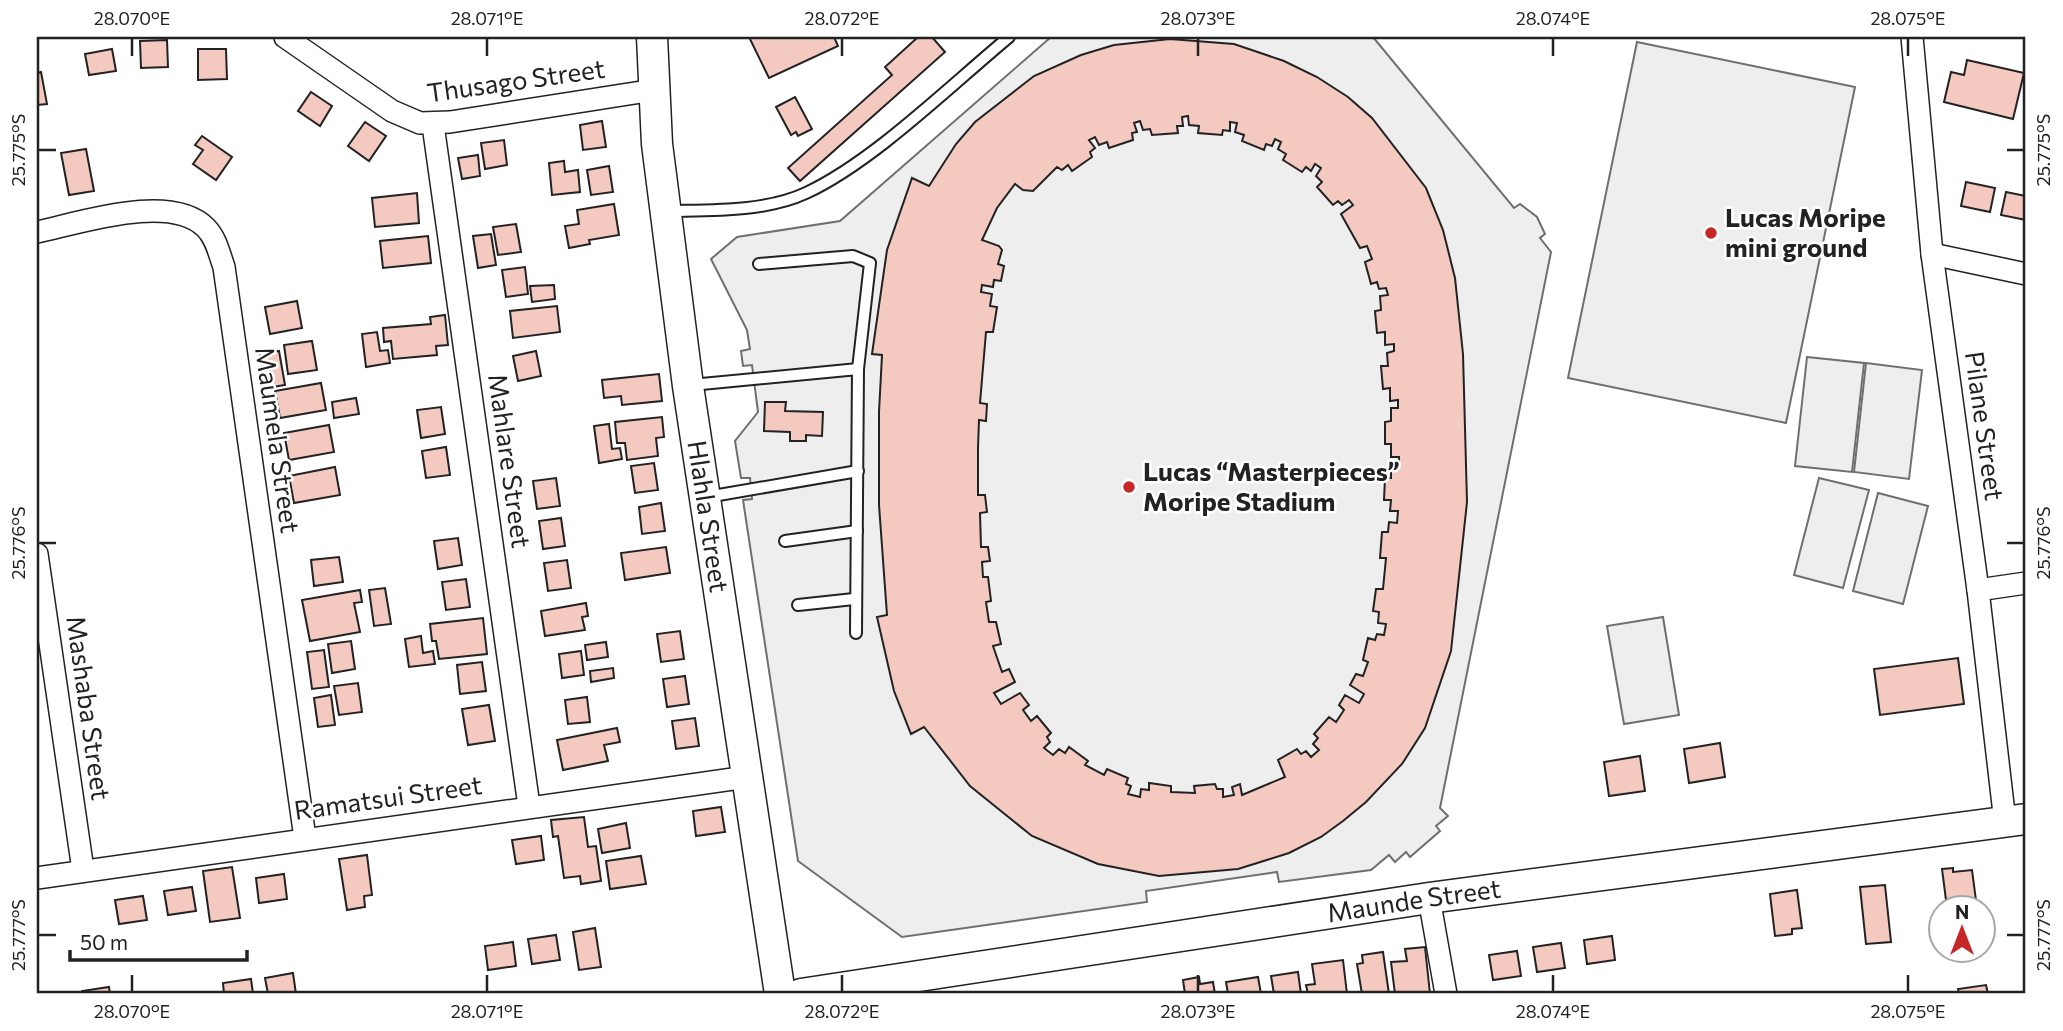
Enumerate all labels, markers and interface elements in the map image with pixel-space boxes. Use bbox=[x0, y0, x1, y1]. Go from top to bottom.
text: 28.070°E bbox=[94, 7, 170, 29]
text: 28.071°E bbox=[451, 7, 523, 29]
text: 28.072°E bbox=[805, 7, 879, 29]
text: 28.073°E bbox=[1160, 7, 1236, 29]
text: 28.074°E bbox=[1516, 7, 1590, 29]
text: 28.075°E bbox=[1870, 7, 1946, 29]
street label: Thusago Street bbox=[425, 52, 607, 107]
text: 25.775°S bbox=[7, 114, 29, 186]
text: 25.775°S bbox=[2032, 114, 2054, 186]
place label: Lucas Moripe mini ground bbox=[1725, 201, 1886, 262]
marker: Lucas Moripe mini ground bbox=[1703, 225, 1719, 241]
street label: Maumela Street bbox=[250, 345, 307, 535]
street label: Pilane Street bbox=[1960, 349, 2011, 502]
street label: Mahlare Street bbox=[483, 372, 538, 550]
street label: Hlahla Street bbox=[682, 438, 736, 594]
place label: Lucas “Masterpieces” Moripe Stadium bbox=[1143, 455, 1400, 516]
marker: Lucas “Masterpieces” Moripe Stadium bbox=[1121, 479, 1137, 495]
text: 25.776°S bbox=[7, 507, 29, 579]
text: 25.776°S bbox=[2032, 507, 2054, 579]
street label: Mashaba Street bbox=[61, 614, 118, 802]
street label: Ramatsui Street bbox=[292, 768, 484, 825]
street label: Maunde Street bbox=[1325, 872, 1502, 927]
north arrow bbox=[1926, 894, 1996, 964]
text: 25.777°S bbox=[7, 899, 29, 971]
text: 25.777°S bbox=[2032, 899, 2054, 971]
text: N bbox=[1955, 900, 1969, 923]
scale bar bbox=[70, 919, 247, 963]
text: 50 m bbox=[80, 929, 128, 954]
text: 28.070°E bbox=[94, 1000, 170, 1022]
text: 28.071°E bbox=[451, 1000, 523, 1022]
text: 28.072°E bbox=[805, 1000, 879, 1022]
text: 28.073°E bbox=[1160, 1000, 1236, 1022]
text: 28.074°E bbox=[1516, 1000, 1590, 1022]
text: 28.075°E bbox=[1870, 1000, 1946, 1022]

